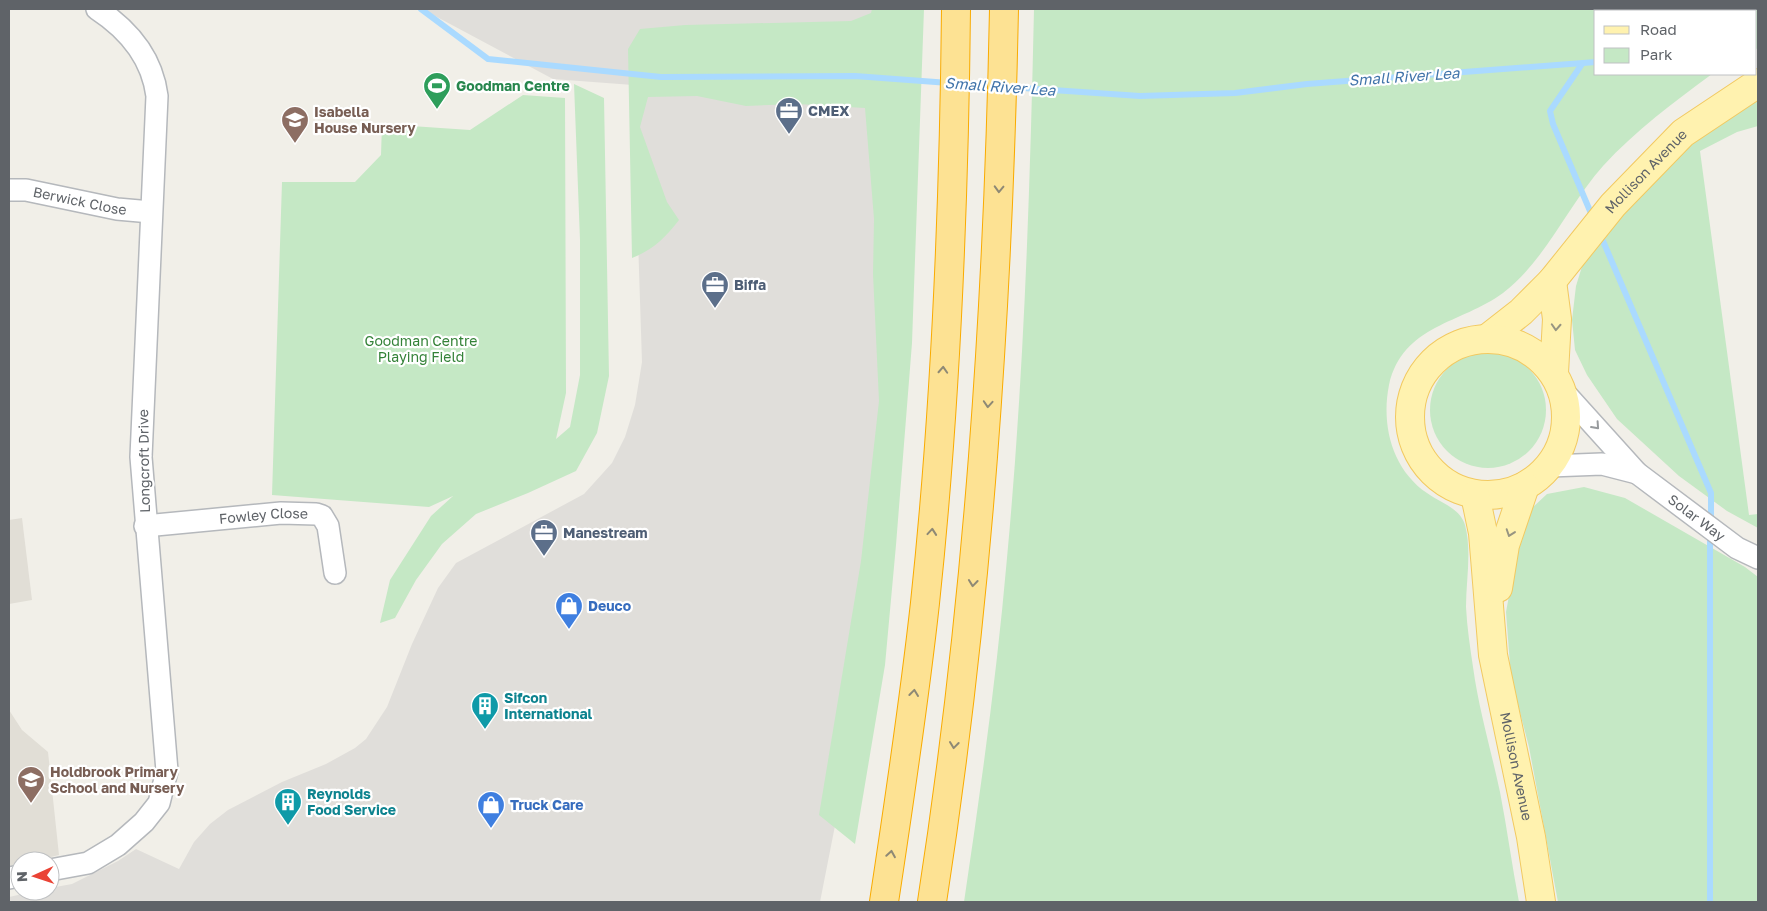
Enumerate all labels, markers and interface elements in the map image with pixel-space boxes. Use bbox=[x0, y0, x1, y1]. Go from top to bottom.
legend bbox=[1594, 10, 1757, 75]
text: Road bbox=[1640, 20, 1677, 38]
text: Park bbox=[1640, 45, 1673, 63]
water label: Small River Lea bbox=[1348, 63, 1460, 89]
sports icon: Goodman Centre bbox=[422, 71, 452, 110]
water label: Small River Lea bbox=[944, 73, 1057, 99]
place label: Goodman Centre bbox=[456, 77, 570, 94]
office icon: CMEX bbox=[774, 96, 804, 135]
place label: CMEX bbox=[808, 102, 849, 119]
place label: Isabella House Nursery bbox=[314, 103, 416, 136]
school or university icon: Isabella House Nursery bbox=[280, 105, 310, 144]
street label: Mollison Avenue bbox=[1601, 125, 1690, 216]
street label: Berwick Close bbox=[32, 183, 127, 218]
one-way arrow bbox=[994, 185, 1005, 193]
office icon: Biffa bbox=[700, 270, 730, 309]
place label: Biffa bbox=[734, 276, 766, 293]
one-way arrow bbox=[1550, 323, 1561, 331]
park label: Goodman Centre Playing Field bbox=[365, 332, 477, 365]
one-way arrow bbox=[938, 365, 949, 373]
one-way arrow bbox=[983, 400, 994, 408]
street label: Longcroft Drive bbox=[134, 409, 153, 513]
one-way arrow bbox=[1590, 421, 1599, 430]
street label: Solar Way bbox=[1665, 490, 1729, 544]
street label: Fowley Close bbox=[218, 504, 308, 527]
office icon: Manestream bbox=[529, 518, 559, 557]
place label: Manestream bbox=[563, 524, 648, 541]
one-way arrow bbox=[926, 527, 937, 535]
one-way arrow bbox=[1505, 528, 1515, 536]
one-way arrow bbox=[968, 580, 979, 588]
shop icon: Deuco bbox=[554, 591, 584, 630]
place label: Deuco bbox=[588, 597, 631, 614]
place label: Sifcon International bbox=[504, 689, 593, 722]
one-way arrow bbox=[908, 689, 919, 697]
building icon: Sifcon International bbox=[470, 691, 500, 730]
street label: Mollison Avenue bbox=[1497, 710, 1536, 822]
one-way arrow bbox=[950, 740, 960, 749]
place label: Holdbrook Primary School and Nursery bbox=[50, 763, 185, 796]
school or university icon: Holdbrook Primary School and Nursery bbox=[16, 765, 46, 804]
place label: Reynolds Food Service bbox=[307, 785, 396, 818]
building icon: Reynolds Food Service bbox=[273, 787, 303, 826]
shop icon: Truck Care bbox=[476, 790, 506, 829]
place label: Truck Care bbox=[510, 796, 584, 813]
one-way arrow bbox=[886, 850, 896, 858]
north arrow bbox=[10, 851, 60, 901]
text: N bbox=[13, 871, 30, 882]

